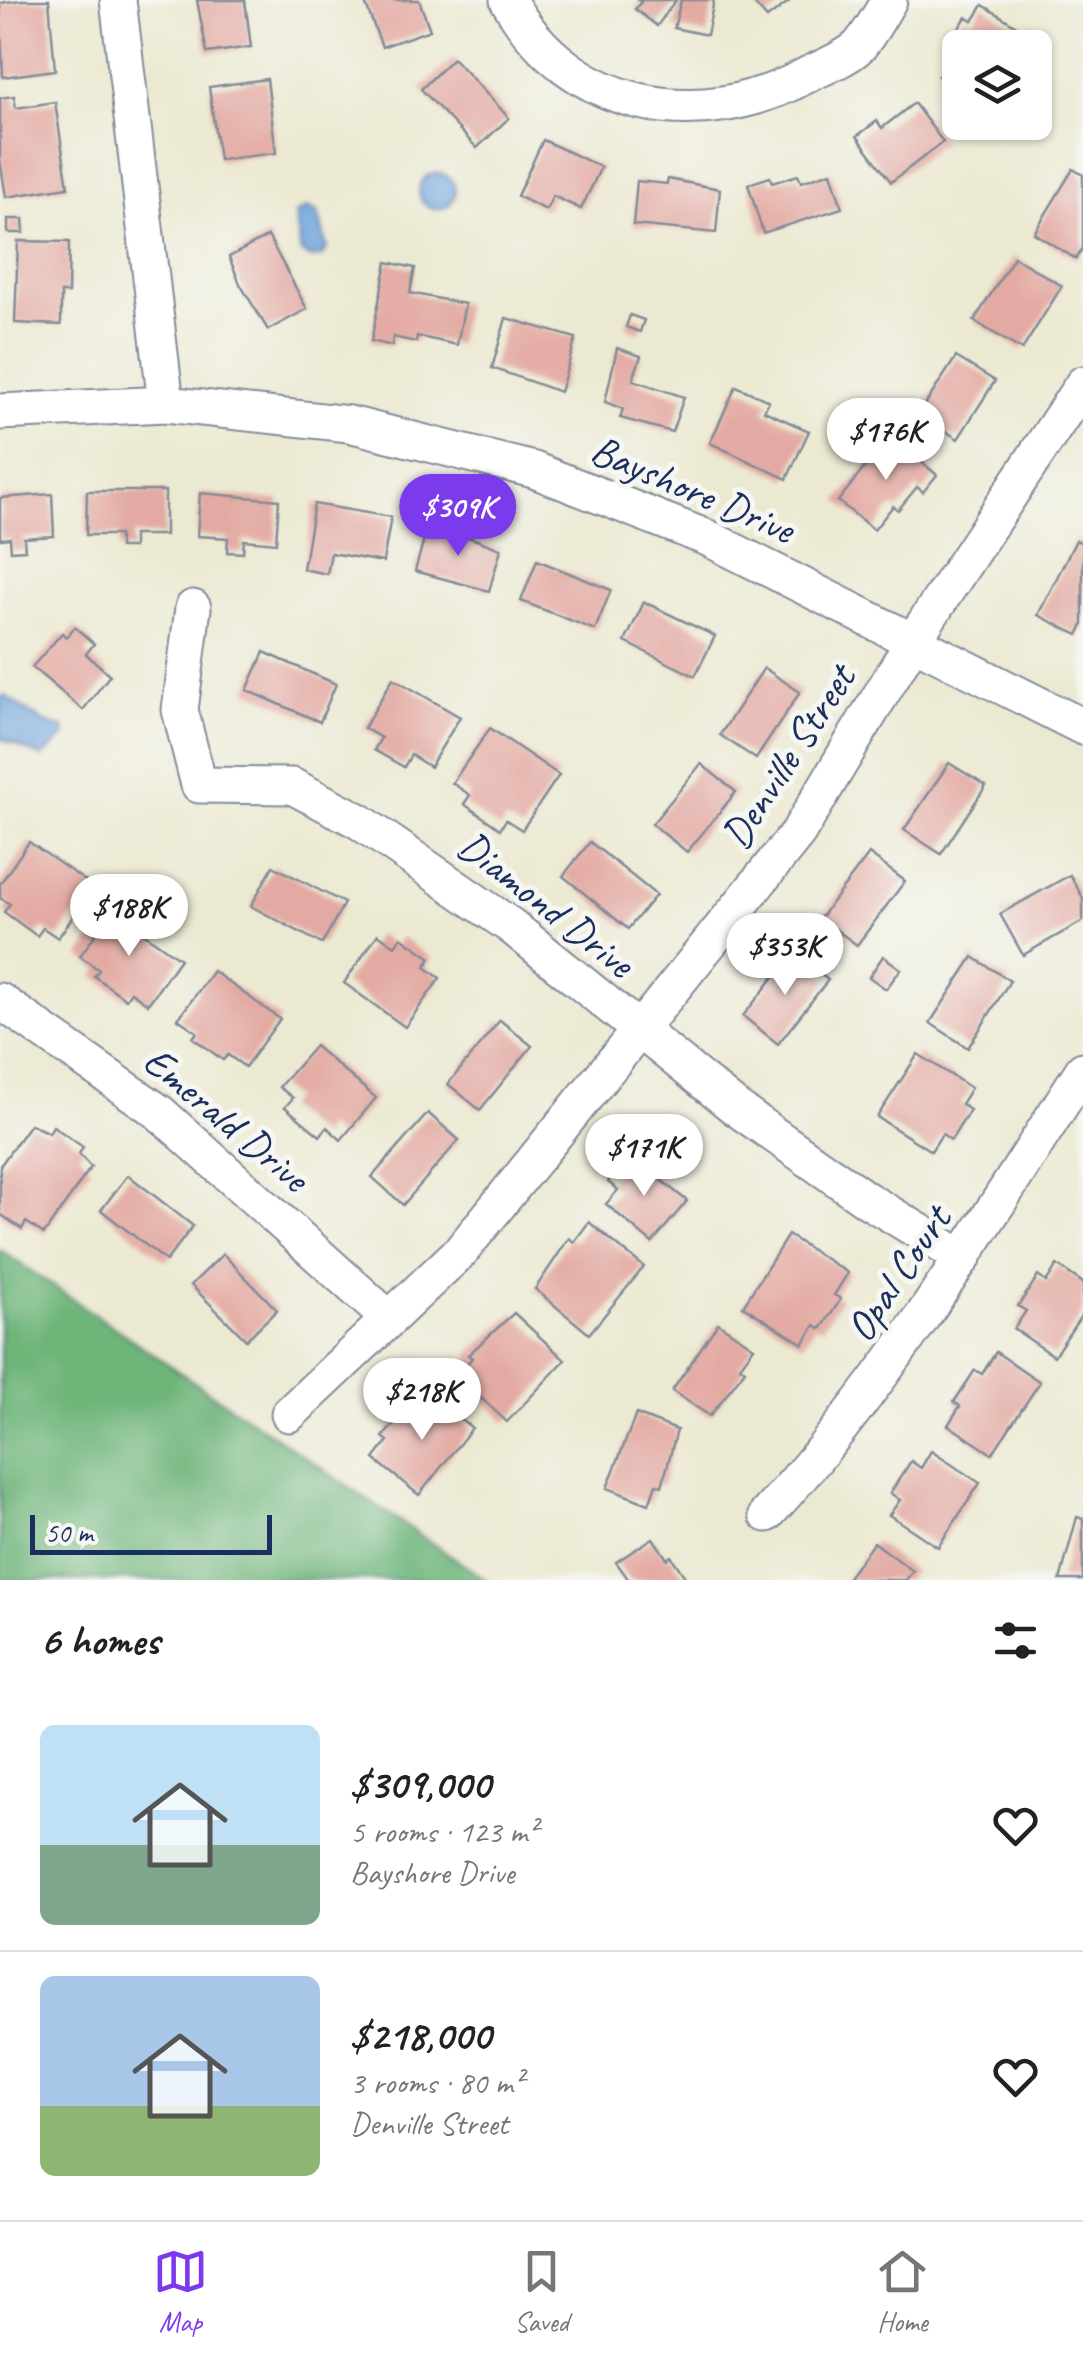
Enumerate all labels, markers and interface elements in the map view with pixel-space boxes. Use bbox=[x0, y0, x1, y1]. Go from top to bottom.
map controls bbox=[942, 30, 1052, 140]
button: layers bbox=[942, 30, 1052, 140]
pin: $176K bbox=[816, 398, 956, 483]
text: $176K bbox=[849, 410, 923, 451]
street label: Bayshore Drive bbox=[583, 423, 804, 557]
pin: $309K bbox=[388, 474, 528, 559]
text: $309K bbox=[421, 486, 495, 527]
street label: Denville Street bbox=[709, 652, 869, 858]
street label: Diamond Drive bbox=[447, 819, 647, 991]
pin: $188K bbox=[59, 874, 199, 959]
text: $188K bbox=[92, 886, 166, 927]
pin: $353K bbox=[715, 913, 855, 998]
text: $353K bbox=[748, 925, 822, 966]
street label: Emerald Drive bbox=[132, 1035, 322, 1206]
pin: $171K bbox=[574, 1114, 714, 1199]
text: $171K bbox=[607, 1126, 681, 1167]
street label: Opal Court bbox=[834, 1193, 965, 1352]
pin: $218K bbox=[352, 1358, 492, 1443]
text: $218K bbox=[385, 1370, 459, 1411]
scale bar bbox=[30, 1510, 272, 1554]
text: 50 m bbox=[45, 1515, 93, 1550]
icon: filters bbox=[988, 1613, 1043, 1668]
text: 6 homes bbox=[40, 1614, 159, 1667]
text: $309,000 bbox=[350, 1758, 490, 1811]
icon: home bbox=[120, 1765, 240, 1885]
icon: heart bbox=[988, 1798, 1043, 1853]
text: 5 rooms · 123 m² bbox=[350, 1811, 537, 1852]
text: Bayshore Drive bbox=[350, 1852, 514, 1893]
text: $218,000 bbox=[350, 2009, 491, 2062]
icon: home bbox=[120, 2016, 240, 2136]
icon: heart bbox=[988, 2049, 1043, 2104]
text: 3 rooms · 80 m² bbox=[350, 2062, 523, 2103]
text: Denville Street bbox=[350, 2103, 508, 2144]
tab: Map bbox=[153, 2244, 208, 2339]
tab: Saved bbox=[514, 2244, 569, 2339]
tab: Home bbox=[875, 2244, 930, 2339]

